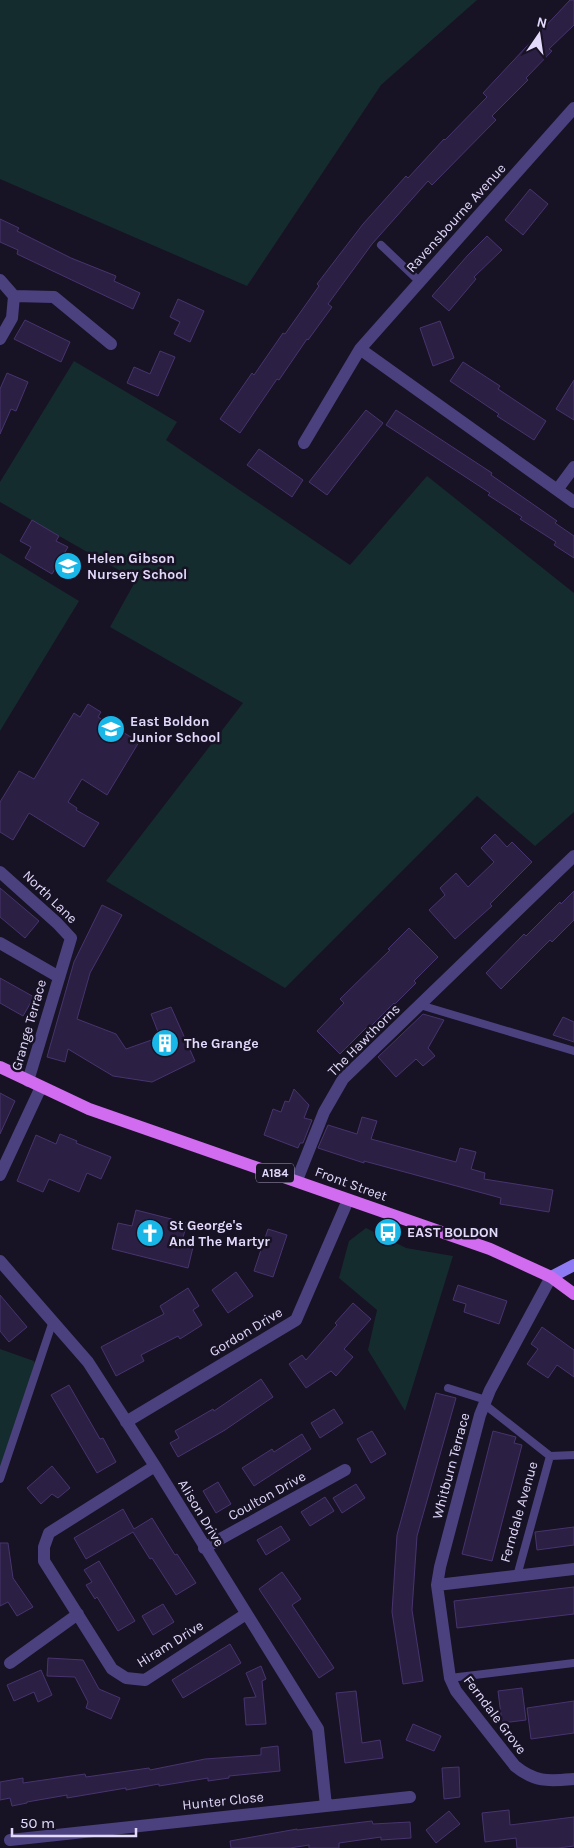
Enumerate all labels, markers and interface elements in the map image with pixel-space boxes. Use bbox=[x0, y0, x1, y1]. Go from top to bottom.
north arrow bbox=[514, 10, 564, 60]
text: N bbox=[535, 13, 549, 32]
street label: Ravensbourne Avenue bbox=[403, 160, 509, 276]
place label: Helen Gibson Nursery School bbox=[87, 550, 187, 583]
school or university icon: Helen Gibson Nursery School bbox=[53, 551, 83, 581]
place label: East Boldon Junior School bbox=[130, 713, 220, 746]
school or university icon: East Boldon Junior School bbox=[96, 714, 126, 744]
street label: North Lane bbox=[19, 867, 81, 927]
street label: Grange Terrace bbox=[8, 977, 50, 1073]
street label: The Hawthorns bbox=[324, 1000, 404, 1080]
building icon: The Grange bbox=[150, 1028, 180, 1058]
place label: The Grange bbox=[184, 1035, 259, 1052]
street label: Front Street bbox=[313, 1163, 389, 1205]
road number: A184 bbox=[256, 1164, 294, 1182]
place label: St George's And The Martyr bbox=[169, 1217, 270, 1250]
bus stop icon: EAST BOLDON bbox=[373, 1217, 403, 1247]
church icon: St George's And The Martyr bbox=[135, 1218, 165, 1248]
place label: EAST BOLDON bbox=[407, 1224, 499, 1241]
street label: Gordon Drive bbox=[206, 1304, 286, 1360]
street label: Whitburn Terrace bbox=[429, 1411, 473, 1521]
street label: Ferndale Avenue bbox=[496, 1460, 542, 1564]
street label: Coulton Drive bbox=[225, 1468, 309, 1524]
street label: Alison Drive bbox=[174, 1476, 228, 1550]
street label: Hiram Drive bbox=[134, 1617, 206, 1671]
street label: Ferndale Grove bbox=[460, 1672, 530, 1758]
street label: Hunter Close bbox=[181, 1788, 265, 1814]
scale bar bbox=[12, 1806, 136, 1838]
text: 50 m bbox=[20, 1814, 55, 1832]

